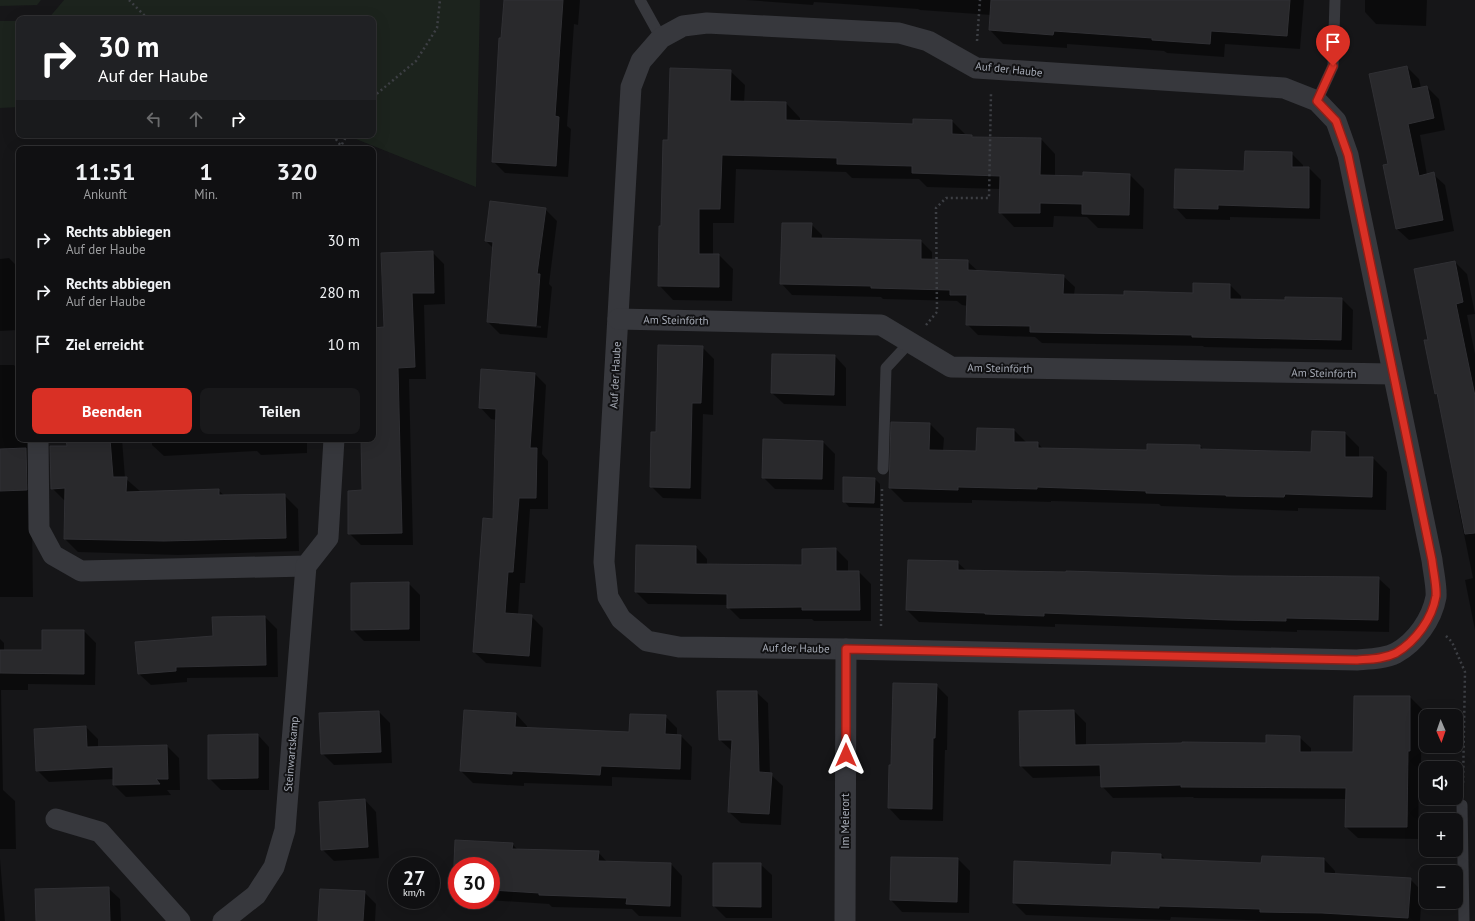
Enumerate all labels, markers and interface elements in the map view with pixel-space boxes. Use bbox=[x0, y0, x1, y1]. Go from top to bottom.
pin bbox=[1316, 25, 1350, 66]
text: 30 m bbox=[98, 28, 159, 65]
icon: arrive bbox=[1322, 31, 1344, 53]
icon: right bbox=[32, 32, 84, 84]
street label: Auf der Haube bbox=[975, 59, 1044, 80]
text: Auf der Haube bbox=[98, 64, 208, 87]
icon: left bbox=[143, 108, 165, 130]
icon: ahead bbox=[185, 108, 207, 130]
icon: right bbox=[227, 108, 249, 130]
text: 11:51 bbox=[75, 156, 136, 187]
text: 1 bbox=[199, 156, 213, 187]
text: 320 bbox=[276, 156, 317, 187]
text: Ankunft bbox=[83, 186, 127, 203]
text: Min. bbox=[194, 186, 218, 203]
text: m bbox=[292, 186, 302, 203]
text: Rechts abbiegen bbox=[66, 222, 171, 241]
icon: right bbox=[32, 229, 54, 251]
text: 30 m bbox=[327, 231, 360, 250]
text: Auf der Haube bbox=[66, 241, 146, 258]
text: Rechts abbiegen bbox=[66, 274, 171, 293]
icon: right bbox=[32, 281, 54, 303]
text: 280 m bbox=[319, 283, 360, 302]
text: Auf der Haube bbox=[66, 293, 146, 310]
street label: Am Steinförth bbox=[643, 312, 709, 328]
icon: arrive bbox=[32, 333, 54, 355]
text: Ziel erreicht bbox=[66, 335, 144, 354]
text: 10 m bbox=[327, 335, 360, 354]
street label: Auf der Haube bbox=[606, 341, 624, 409]
street label: Am Steinförth bbox=[967, 360, 1033, 376]
street label: Am Steinförth bbox=[1291, 365, 1357, 381]
button: Beenden bbox=[32, 388, 192, 434]
button: Teilen bbox=[200, 388, 360, 434]
street label: Auf der Haube bbox=[762, 640, 830, 656]
north arrow bbox=[1419, 709, 1463, 753]
map controls bbox=[1419, 709, 1463, 909]
street label: Steinwartskamp bbox=[281, 716, 301, 792]
position arrow bbox=[825, 734, 867, 776]
button: sound bbox=[1419, 761, 1463, 805]
street label: Im Meierort bbox=[838, 793, 852, 849]
button: + bbox=[1419, 813, 1463, 857]
speed limit sign: 30 bbox=[448, 857, 500, 909]
text: 27 bbox=[403, 865, 425, 891]
button: − bbox=[1419, 865, 1463, 909]
text: km/h bbox=[403, 886, 425, 899]

